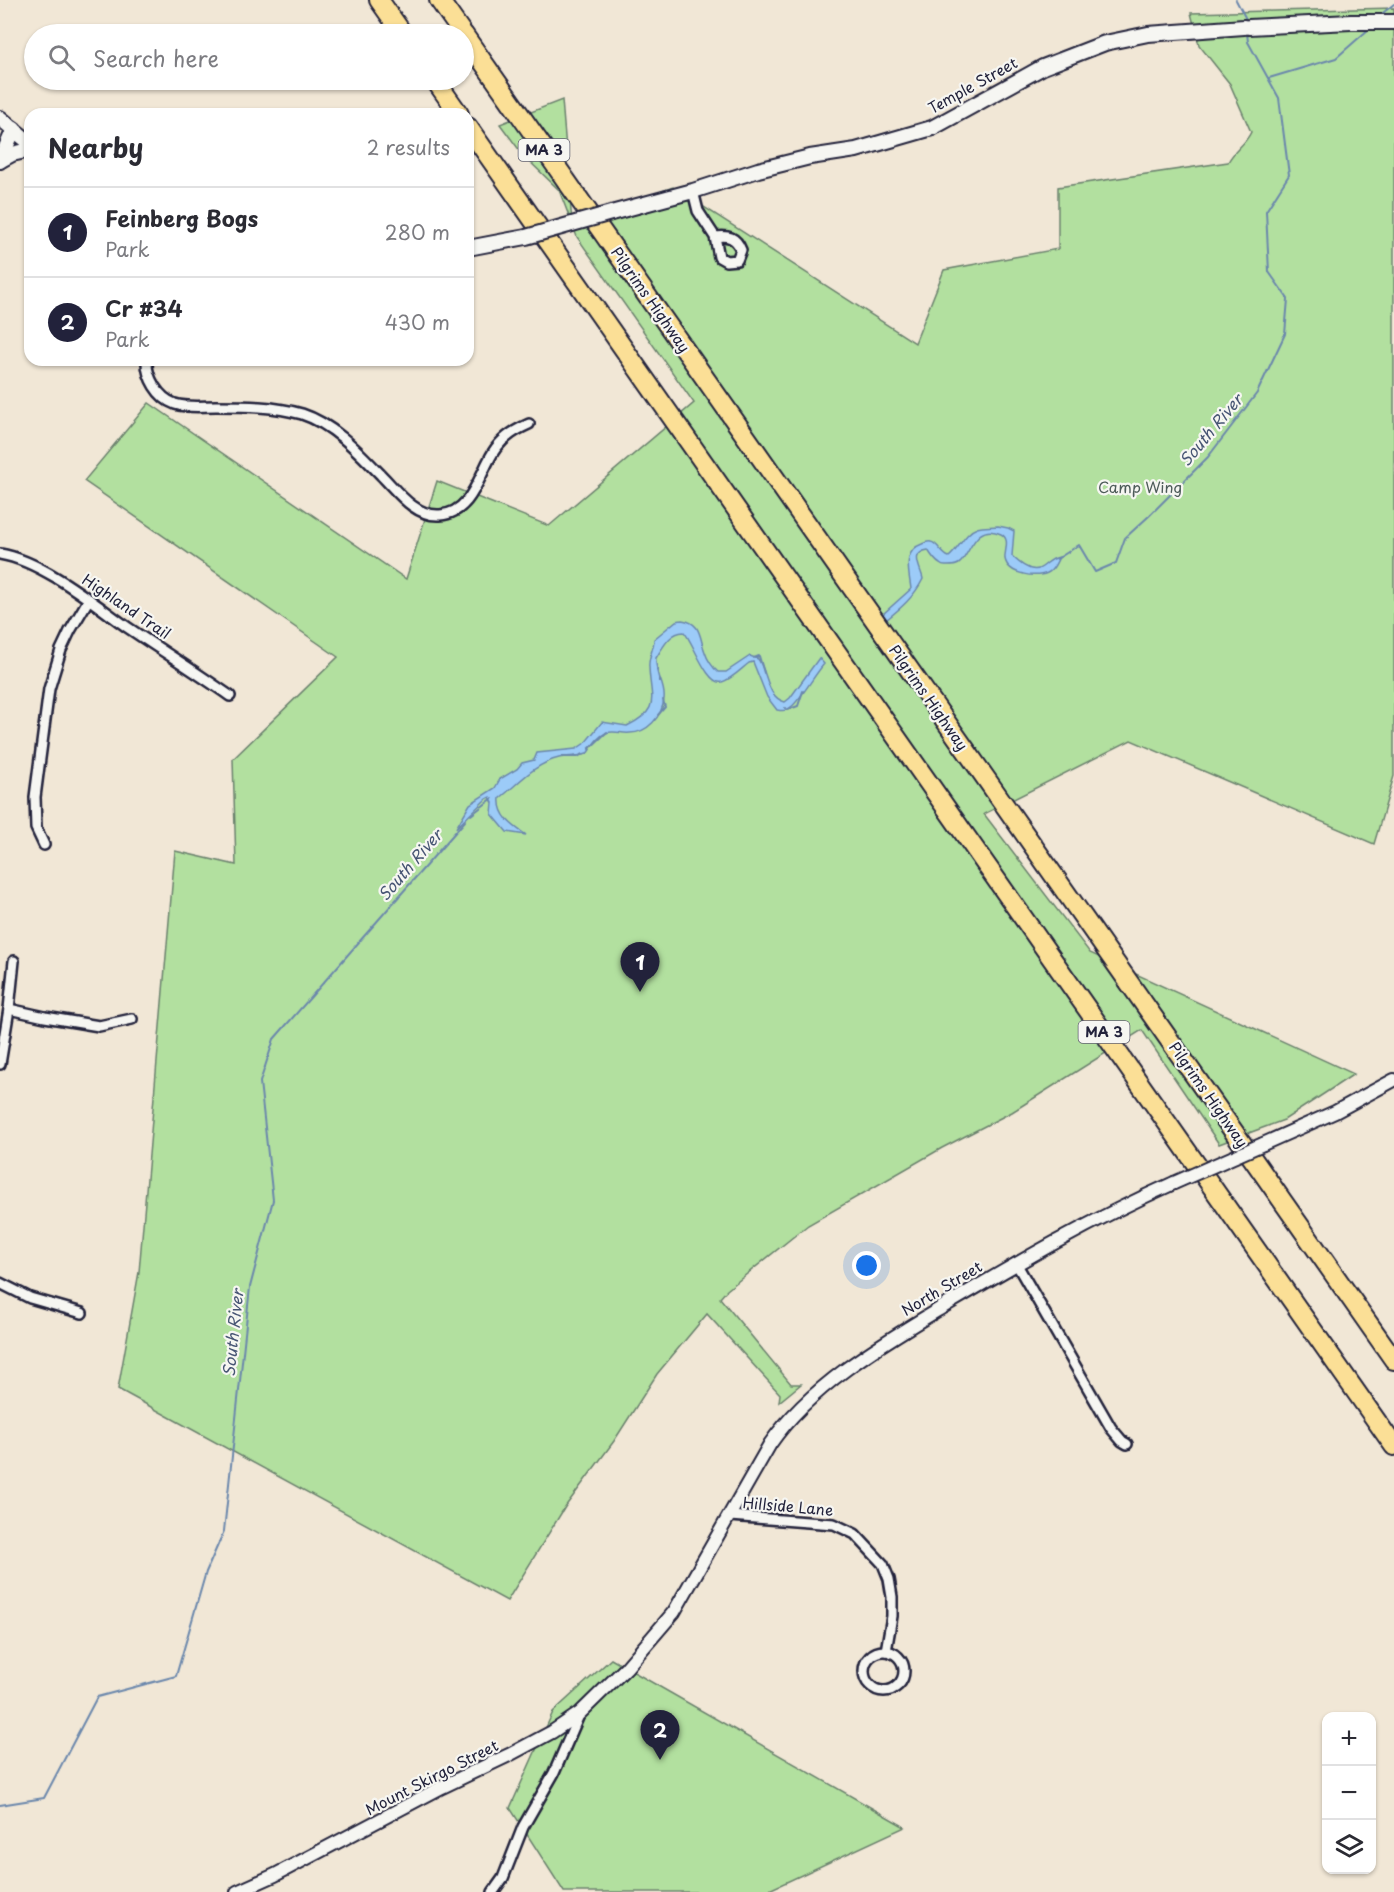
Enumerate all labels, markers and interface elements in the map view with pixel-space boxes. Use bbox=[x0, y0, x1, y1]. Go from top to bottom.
search box bbox=[24, 24, 474, 90]
icon: search bbox=[45, 41, 78, 74]
text: Search here bbox=[93, 41, 219, 74]
street label: Temple Street bbox=[924, 51, 1021, 119]
text: Nearby bbox=[48, 128, 143, 167]
text: 2 results bbox=[367, 132, 450, 162]
road number: MA 3 bbox=[518, 139, 570, 161]
text: Feinberg Bogs bbox=[105, 201, 258, 234]
text: 1 bbox=[63, 217, 72, 247]
text: 280 m bbox=[385, 217, 450, 247]
text: Park bbox=[105, 234, 150, 264]
street label: Pilgrims Highway bbox=[606, 241, 696, 357]
text: Cr #34 bbox=[105, 291, 183, 324]
text: 2 bbox=[60, 307, 75, 337]
text: 430 m bbox=[385, 307, 450, 337]
text: Park bbox=[105, 324, 150, 354]
water label: South River bbox=[1173, 386, 1249, 471]
park label: Camp Wing bbox=[1098, 475, 1182, 498]
street label: Highland Trail bbox=[78, 568, 176, 644]
street label: Pilgrims Highway bbox=[884, 639, 974, 755]
water label: South River bbox=[372, 821, 449, 905]
pin: 1 bbox=[620, 942, 660, 992]
road number: MA 3 bbox=[1078, 1021, 1130, 1043]
street label: Pilgrims Highway bbox=[1164, 1036, 1254, 1152]
your location bbox=[852, 1251, 881, 1280]
street label: North Street bbox=[896, 1255, 986, 1321]
water label: South River bbox=[216, 1286, 249, 1378]
street label: Hillside Lane bbox=[742, 1490, 835, 1521]
pin: 2 bbox=[640, 1710, 680, 1760]
map controls bbox=[1322, 1712, 1376, 1874]
button: + bbox=[1322, 1712, 1376, 1766]
street label: Mount Skirgo Street bbox=[361, 1733, 502, 1820]
button: − bbox=[1322, 1766, 1376, 1820]
button: layers bbox=[1322, 1820, 1376, 1874]

